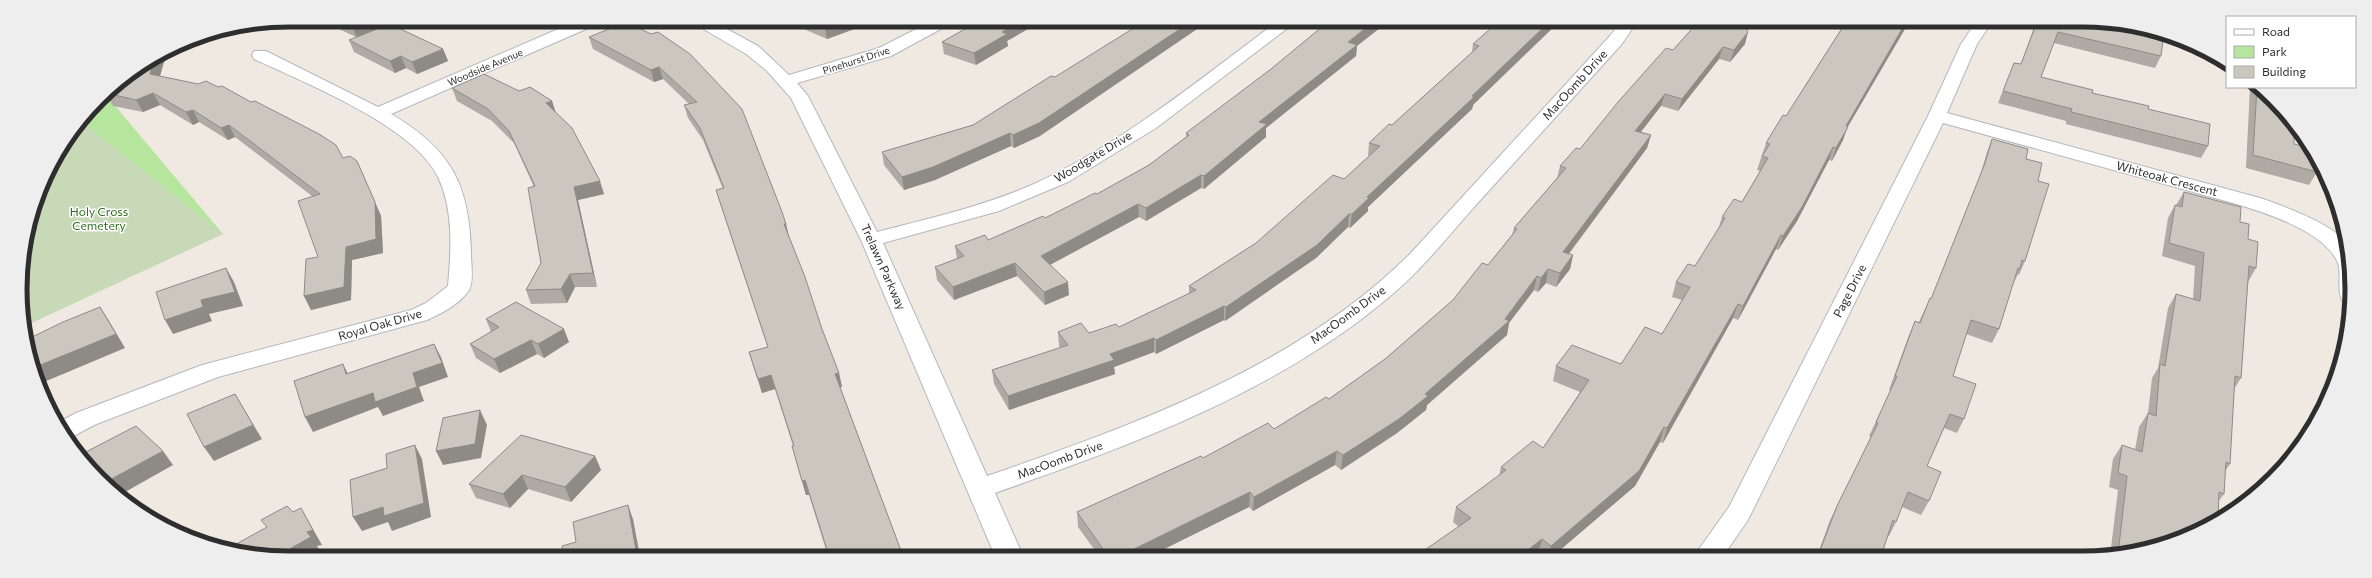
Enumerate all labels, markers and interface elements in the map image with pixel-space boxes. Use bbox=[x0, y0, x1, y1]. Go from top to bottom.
legend bbox=[2226, 16, 2356, 88]
text: Road bbox=[2262, 24, 2290, 38]
street label: Pinehurst Drive bbox=[821, 44, 891, 76]
text: Park bbox=[2262, 44, 2288, 58]
street label: Woodside Avenue bbox=[446, 46, 524, 88]
street label: MacOomb Drive bbox=[1539, 46, 1609, 122]
text: Building bbox=[2262, 64, 2306, 78]
street label: Woodgate Drive bbox=[1051, 128, 1134, 185]
street label: Whiteoak Crescent bbox=[2115, 158, 2219, 198]
park label: Holy Cross Cemetery bbox=[70, 204, 128, 232]
street label: Trelawn Parkway bbox=[859, 221, 909, 312]
street label: Page Drive bbox=[1830, 262, 1868, 319]
street label: MacOomb Drive bbox=[1307, 282, 1388, 346]
street label: Royal Oak Drive bbox=[336, 305, 423, 343]
street label: MacOomb Drive bbox=[1015, 437, 1104, 481]

